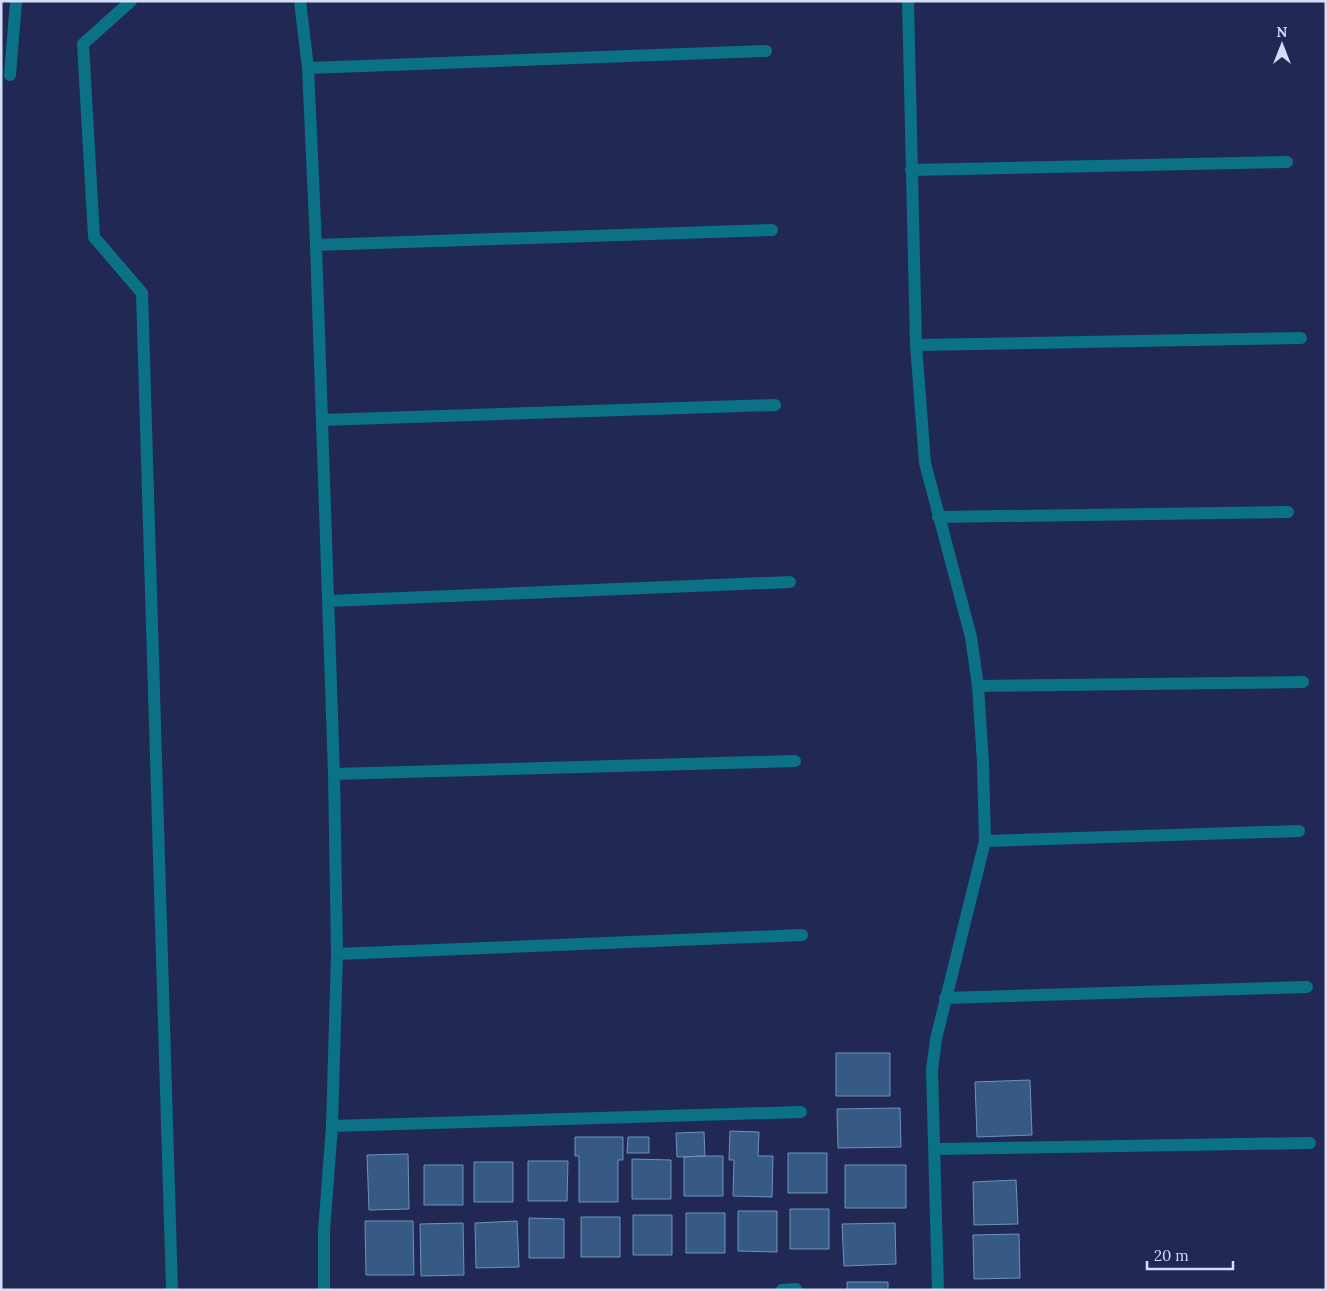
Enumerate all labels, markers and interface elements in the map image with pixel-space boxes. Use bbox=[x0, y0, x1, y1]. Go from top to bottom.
north arrow bbox=[1257, 20, 1307, 70]
text: N bbox=[1277, 23, 1288, 41]
scale bar bbox=[1147, 1238, 1233, 1270]
text: 20 m bbox=[1154, 1246, 1189, 1265]

